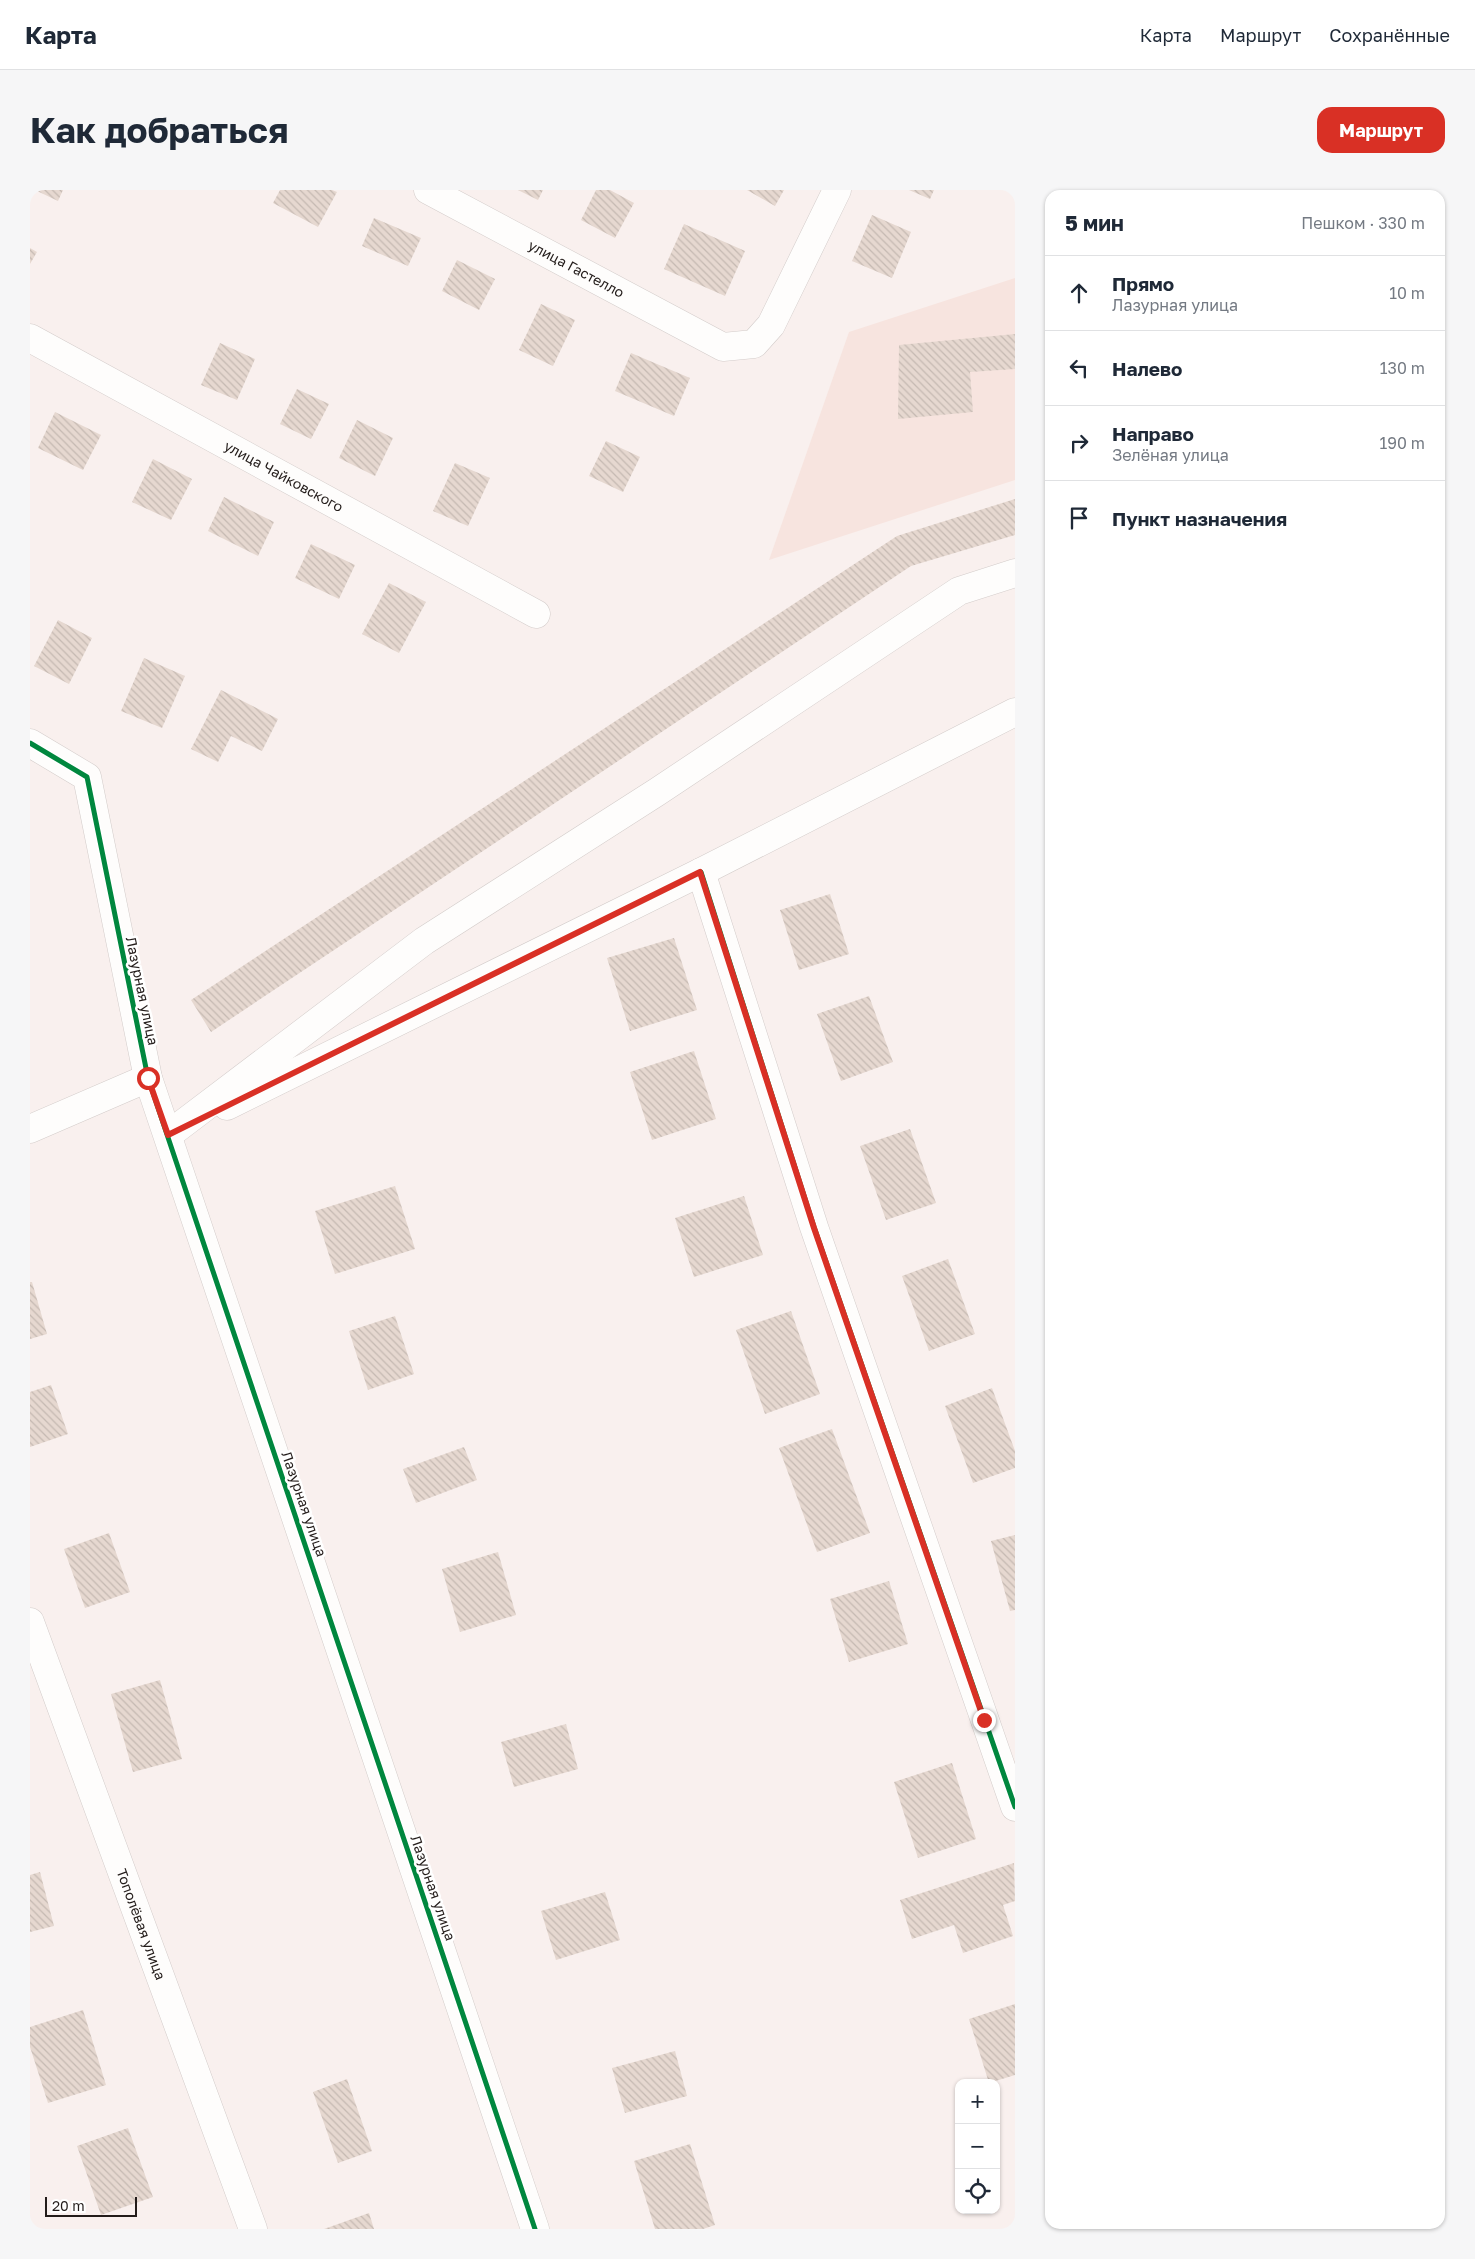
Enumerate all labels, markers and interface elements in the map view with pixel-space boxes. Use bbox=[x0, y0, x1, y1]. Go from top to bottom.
text: Карта bbox=[25, 20, 97, 49]
text: Карта bbox=[1140, 24, 1192, 46]
text: Маршрут bbox=[1220, 24, 1301, 46]
text: Сохранённые bbox=[1329, 24, 1450, 46]
button: Маршрут bbox=[1317, 107, 1445, 153]
text: Как добраться bbox=[30, 109, 288, 151]
text: 5 мин bbox=[1065, 210, 1124, 236]
text: Пешком · 330 m bbox=[1301, 213, 1425, 233]
street label: улица Гастелло bbox=[526, 236, 627, 301]
text: Прямо bbox=[1112, 272, 1174, 295]
icon: ahead bbox=[1065, 279, 1093, 307]
text: 10 m bbox=[1389, 283, 1425, 303]
text: Лазурная улица bbox=[1112, 295, 1238, 315]
icon: left bbox=[1065, 354, 1093, 382]
text: Налево bbox=[1112, 357, 1182, 380]
text: 130 m bbox=[1380, 358, 1425, 378]
text: Направо bbox=[1112, 422, 1194, 445]
icon: right bbox=[1065, 429, 1093, 457]
text: 190 m bbox=[1379, 433, 1425, 453]
street label: улица Чайковского bbox=[221, 437, 346, 515]
text: Зелёная улица bbox=[1112, 445, 1229, 465]
icon: arrive bbox=[1065, 504, 1093, 532]
text: Пункт назначения bbox=[1112, 507, 1287, 530]
street label: Лазурная улица bbox=[123, 935, 162, 1047]
route start bbox=[137, 1067, 160, 1090]
street label: Лазурная улица bbox=[278, 1449, 330, 1559]
route end bbox=[973, 1709, 996, 1732]
street label: Лазурная улица bbox=[407, 1833, 459, 1943]
street label: Тополёвая улица bbox=[113, 1866, 170, 1982]
map controls bbox=[955, 2079, 1000, 2214]
button: + bbox=[955, 2079, 1000, 2124]
button: − bbox=[955, 2124, 1000, 2169]
button: locate bbox=[955, 2169, 1000, 2214]
scale bar bbox=[45, 2194, 138, 2217]
text: 20 m bbox=[52, 2197, 85, 2214]

